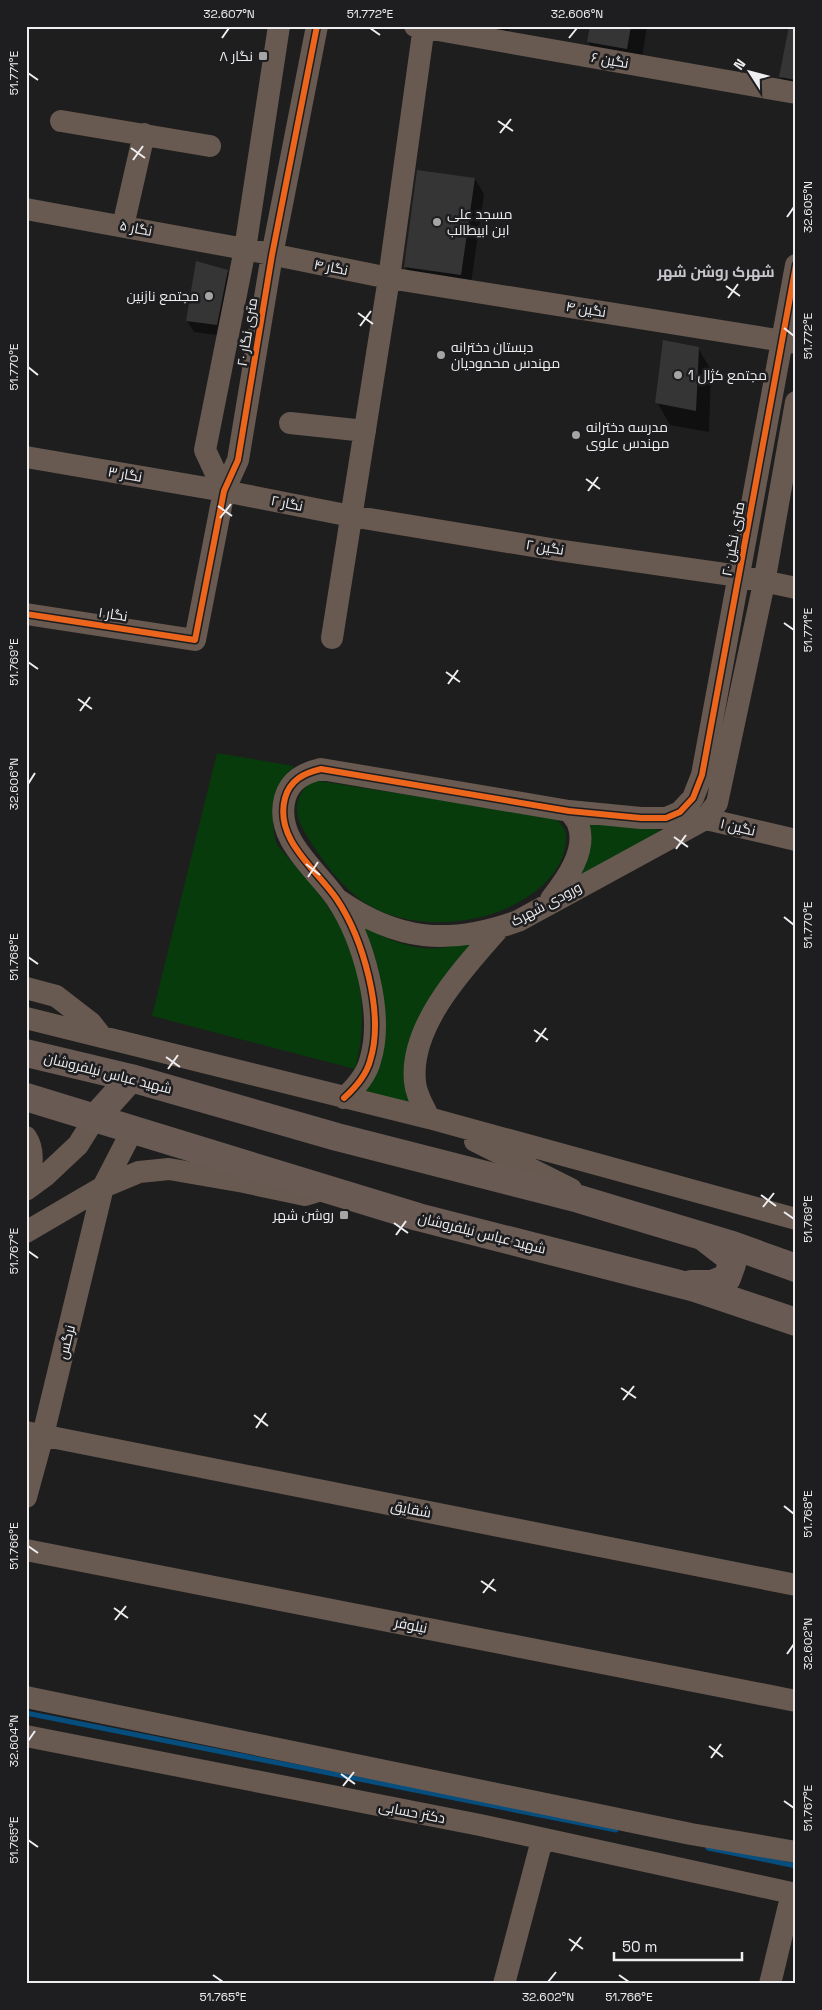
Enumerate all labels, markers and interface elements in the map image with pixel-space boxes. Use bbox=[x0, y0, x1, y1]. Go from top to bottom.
text: 32.607°N bbox=[203, 6, 255, 22]
text: 51.772°E bbox=[347, 6, 394, 22]
text: 32.606°N bbox=[551, 6, 603, 22]
place label: نگار ۸ bbox=[219, 47, 253, 65]
street label: نگین ۶ bbox=[590, 48, 630, 72]
north arrow bbox=[724, 48, 774, 98]
marker: نگار ۸ bbox=[257, 50, 269, 62]
text: 51.771°E bbox=[6, 51, 22, 95]
text: N bbox=[729, 55, 750, 73]
text: 32.605°N bbox=[800, 181, 816, 233]
place label: مسجد علی ابن ابیطالب bbox=[447, 205, 513, 239]
street label: نگار ۵ bbox=[118, 216, 154, 240]
marker: مسجد علی ابن ابیطالب bbox=[431, 216, 443, 228]
street label: نگار ۴ bbox=[312, 255, 350, 279]
district label: شهرک روشن شهر bbox=[656, 262, 775, 281]
place label: مجتمع نازنین bbox=[126, 287, 199, 305]
marker: مجتمع نازنین bbox=[203, 290, 215, 302]
street label: ۲۰ متری نگار bbox=[233, 296, 261, 368]
street label: نگین ۴ bbox=[565, 297, 607, 321]
text: 51.772°E bbox=[800, 312, 816, 359]
place label: دبستان دخترانه مهندس محمودیان bbox=[451, 338, 560, 372]
text: 51.770°E bbox=[6, 343, 22, 391]
marker: دبستان دخترانه مهندس محمودیان bbox=[435, 349, 447, 361]
place label: مجتمع کژال 1 bbox=[688, 366, 767, 384]
marker: مجتمع کژال 1 bbox=[672, 369, 684, 381]
place label: مدرسه دخترانه مهندس علوی bbox=[586, 418, 670, 452]
marker: مدرسه دخترانه مهندس علوی bbox=[570, 429, 582, 441]
street label: نگار ۳ bbox=[106, 462, 144, 486]
street label: نگار ۲ bbox=[269, 491, 305, 515]
street label: ۲۰ متری نگین bbox=[718, 500, 748, 578]
street label: نگین ۲ bbox=[525, 535, 565, 559]
street label: نگار ۱ bbox=[97, 603, 129, 625]
text: 51.771°E bbox=[800, 608, 816, 652]
text: 51.769°E bbox=[6, 638, 22, 686]
text: 32.606°N bbox=[6, 758, 22, 810]
street label: نگین ۱ bbox=[719, 814, 757, 840]
street label: ورودی شهرک bbox=[507, 878, 585, 930]
text: 51.770°E bbox=[800, 901, 816, 949]
text: 51.768°E bbox=[6, 933, 22, 981]
street label: شهید عباس نیلفروشان bbox=[42, 1048, 174, 1098]
text: 51.769°E bbox=[800, 1195, 816, 1243]
place label: روشن شهر bbox=[272, 1206, 334, 1224]
street label: شهید عباس نیلفروشان bbox=[416, 1208, 548, 1258]
marker: روشن شهر bbox=[338, 1209, 350, 1221]
text: 51.767°E bbox=[6, 1227, 22, 1274]
street label: نرگس bbox=[53, 1323, 79, 1361]
text: 51.768°E bbox=[800, 1490, 816, 1538]
street label: شقایق bbox=[389, 1496, 433, 1522]
text: 51.766°E bbox=[6, 1522, 22, 1570]
street label: نیلوفر bbox=[392, 1613, 429, 1637]
text: 32.602°N bbox=[800, 1618, 816, 1670]
text: 32.604°N bbox=[6, 1715, 22, 1767]
text: 51.767°E bbox=[800, 1784, 816, 1831]
street label: دکتر حسابی bbox=[377, 1797, 447, 1827]
text: 51.765°E bbox=[6, 1816, 22, 1864]
scale bar bbox=[614, 1930, 742, 1962]
text: 50 m bbox=[622, 1937, 657, 1956]
text: 51.765°E bbox=[199, 1989, 247, 2005]
text: 32.602°N bbox=[522, 1989, 574, 2005]
text: 51.766°E bbox=[605, 1989, 653, 2005]

